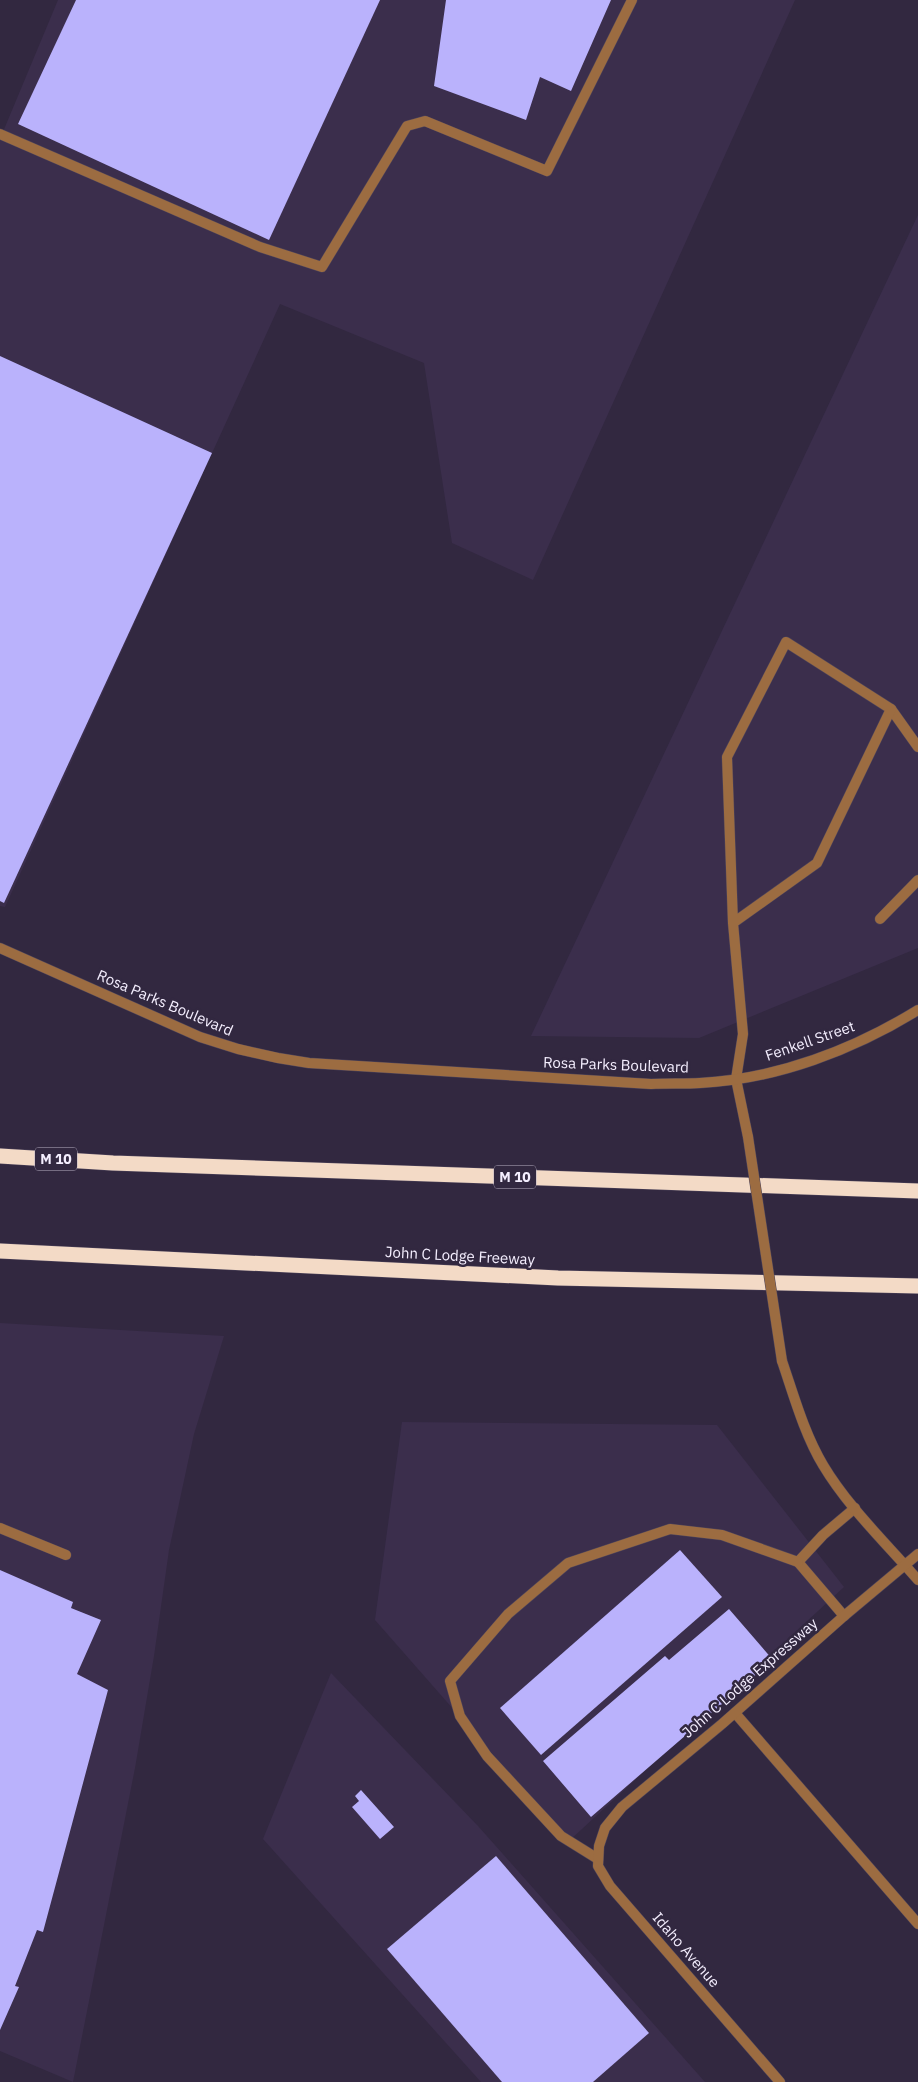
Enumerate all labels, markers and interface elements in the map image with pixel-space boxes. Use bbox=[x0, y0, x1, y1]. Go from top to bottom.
street label: Rosa Parks Boulevard bbox=[94, 965, 236, 1040]
street label: Fenkell Street bbox=[763, 1016, 857, 1065]
street label: Rosa Parks Boulevard bbox=[543, 1052, 689, 1077]
road number: M 10 bbox=[35, 1148, 77, 1170]
road number: M 10 bbox=[494, 1166, 536, 1188]
street label: John C Lodge Freeway bbox=[384, 1242, 536, 1269]
street label: John C Lodge Expressway bbox=[678, 1613, 822, 1742]
street label: Idaho Avenue bbox=[649, 1908, 724, 1991]

